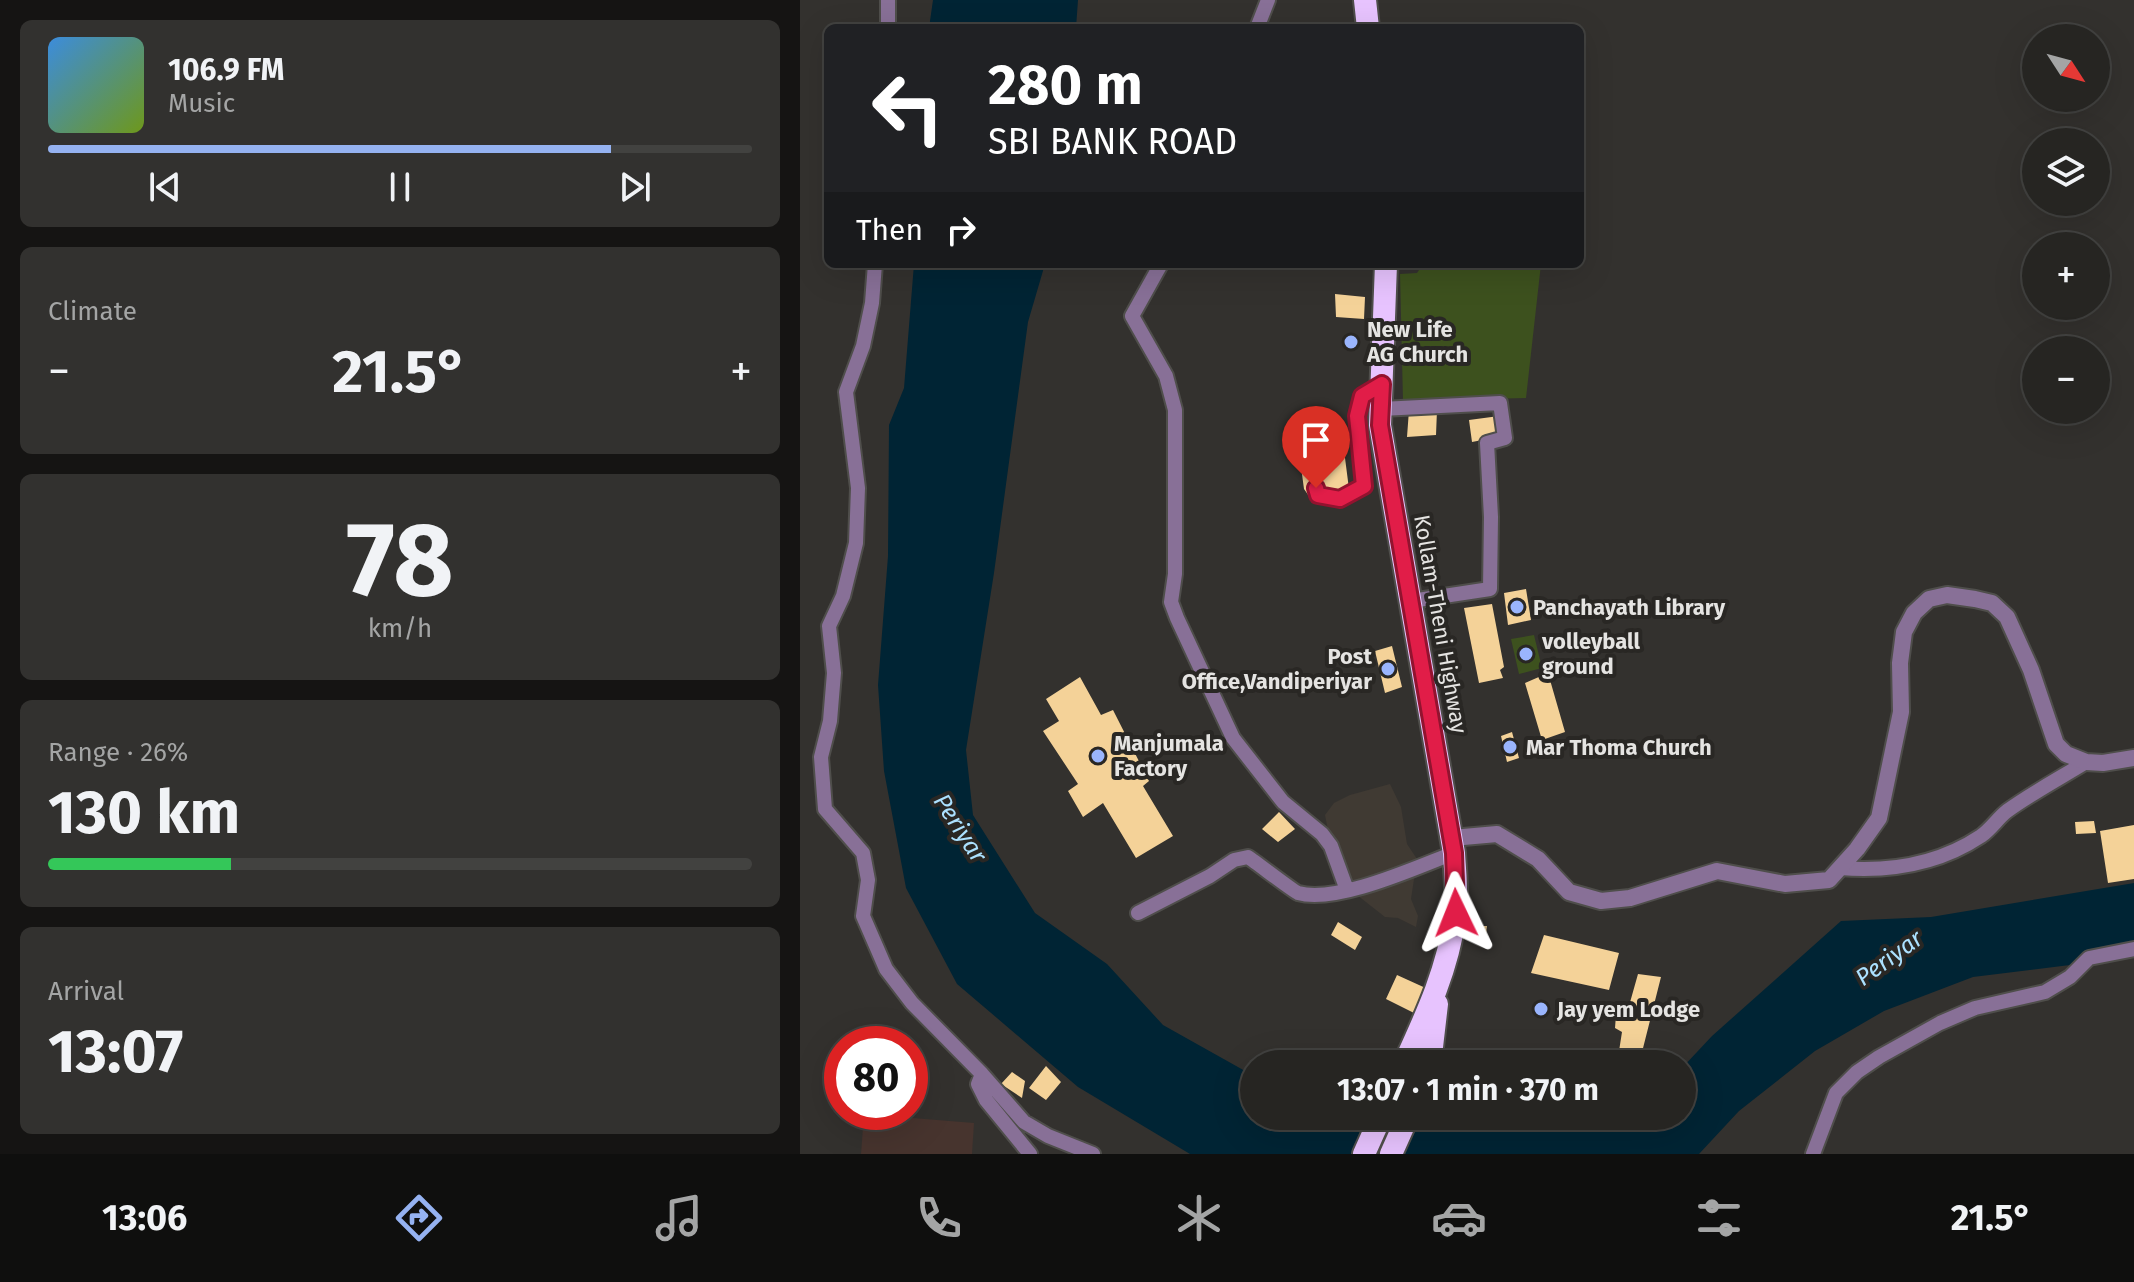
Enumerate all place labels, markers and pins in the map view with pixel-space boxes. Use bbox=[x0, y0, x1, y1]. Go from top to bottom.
place label: New Life AG Church bbox=[1366, 316, 1468, 368]
marker: New Life AG Church bbox=[1342, 333, 1360, 351]
pin bbox=[1282, 406, 1350, 488]
place label: Panchayath Library bbox=[1533, 594, 1726, 621]
marker: Panchayath Library bbox=[1508, 598, 1526, 616]
place label: volleyball ground bbox=[1541, 628, 1641, 680]
place label: Post Office,Vandiperiyar bbox=[1182, 643, 1372, 695]
marker: volleyball ground bbox=[1517, 645, 1535, 663]
marker: Post Office,Vandiperiyar bbox=[1379, 660, 1397, 678]
place label: Manjumala Factory bbox=[1114, 730, 1224, 782]
place label: Mar Thoma Church bbox=[1526, 734, 1712, 761]
marker: Mar Thoma Church bbox=[1501, 738, 1519, 756]
marker: Manjumala Factory bbox=[1089, 747, 1107, 765]
place label: Jay yem Lodge bbox=[1556, 996, 1700, 1023]
marker: Jay yem Lodge bbox=[1532, 1000, 1550, 1018]

